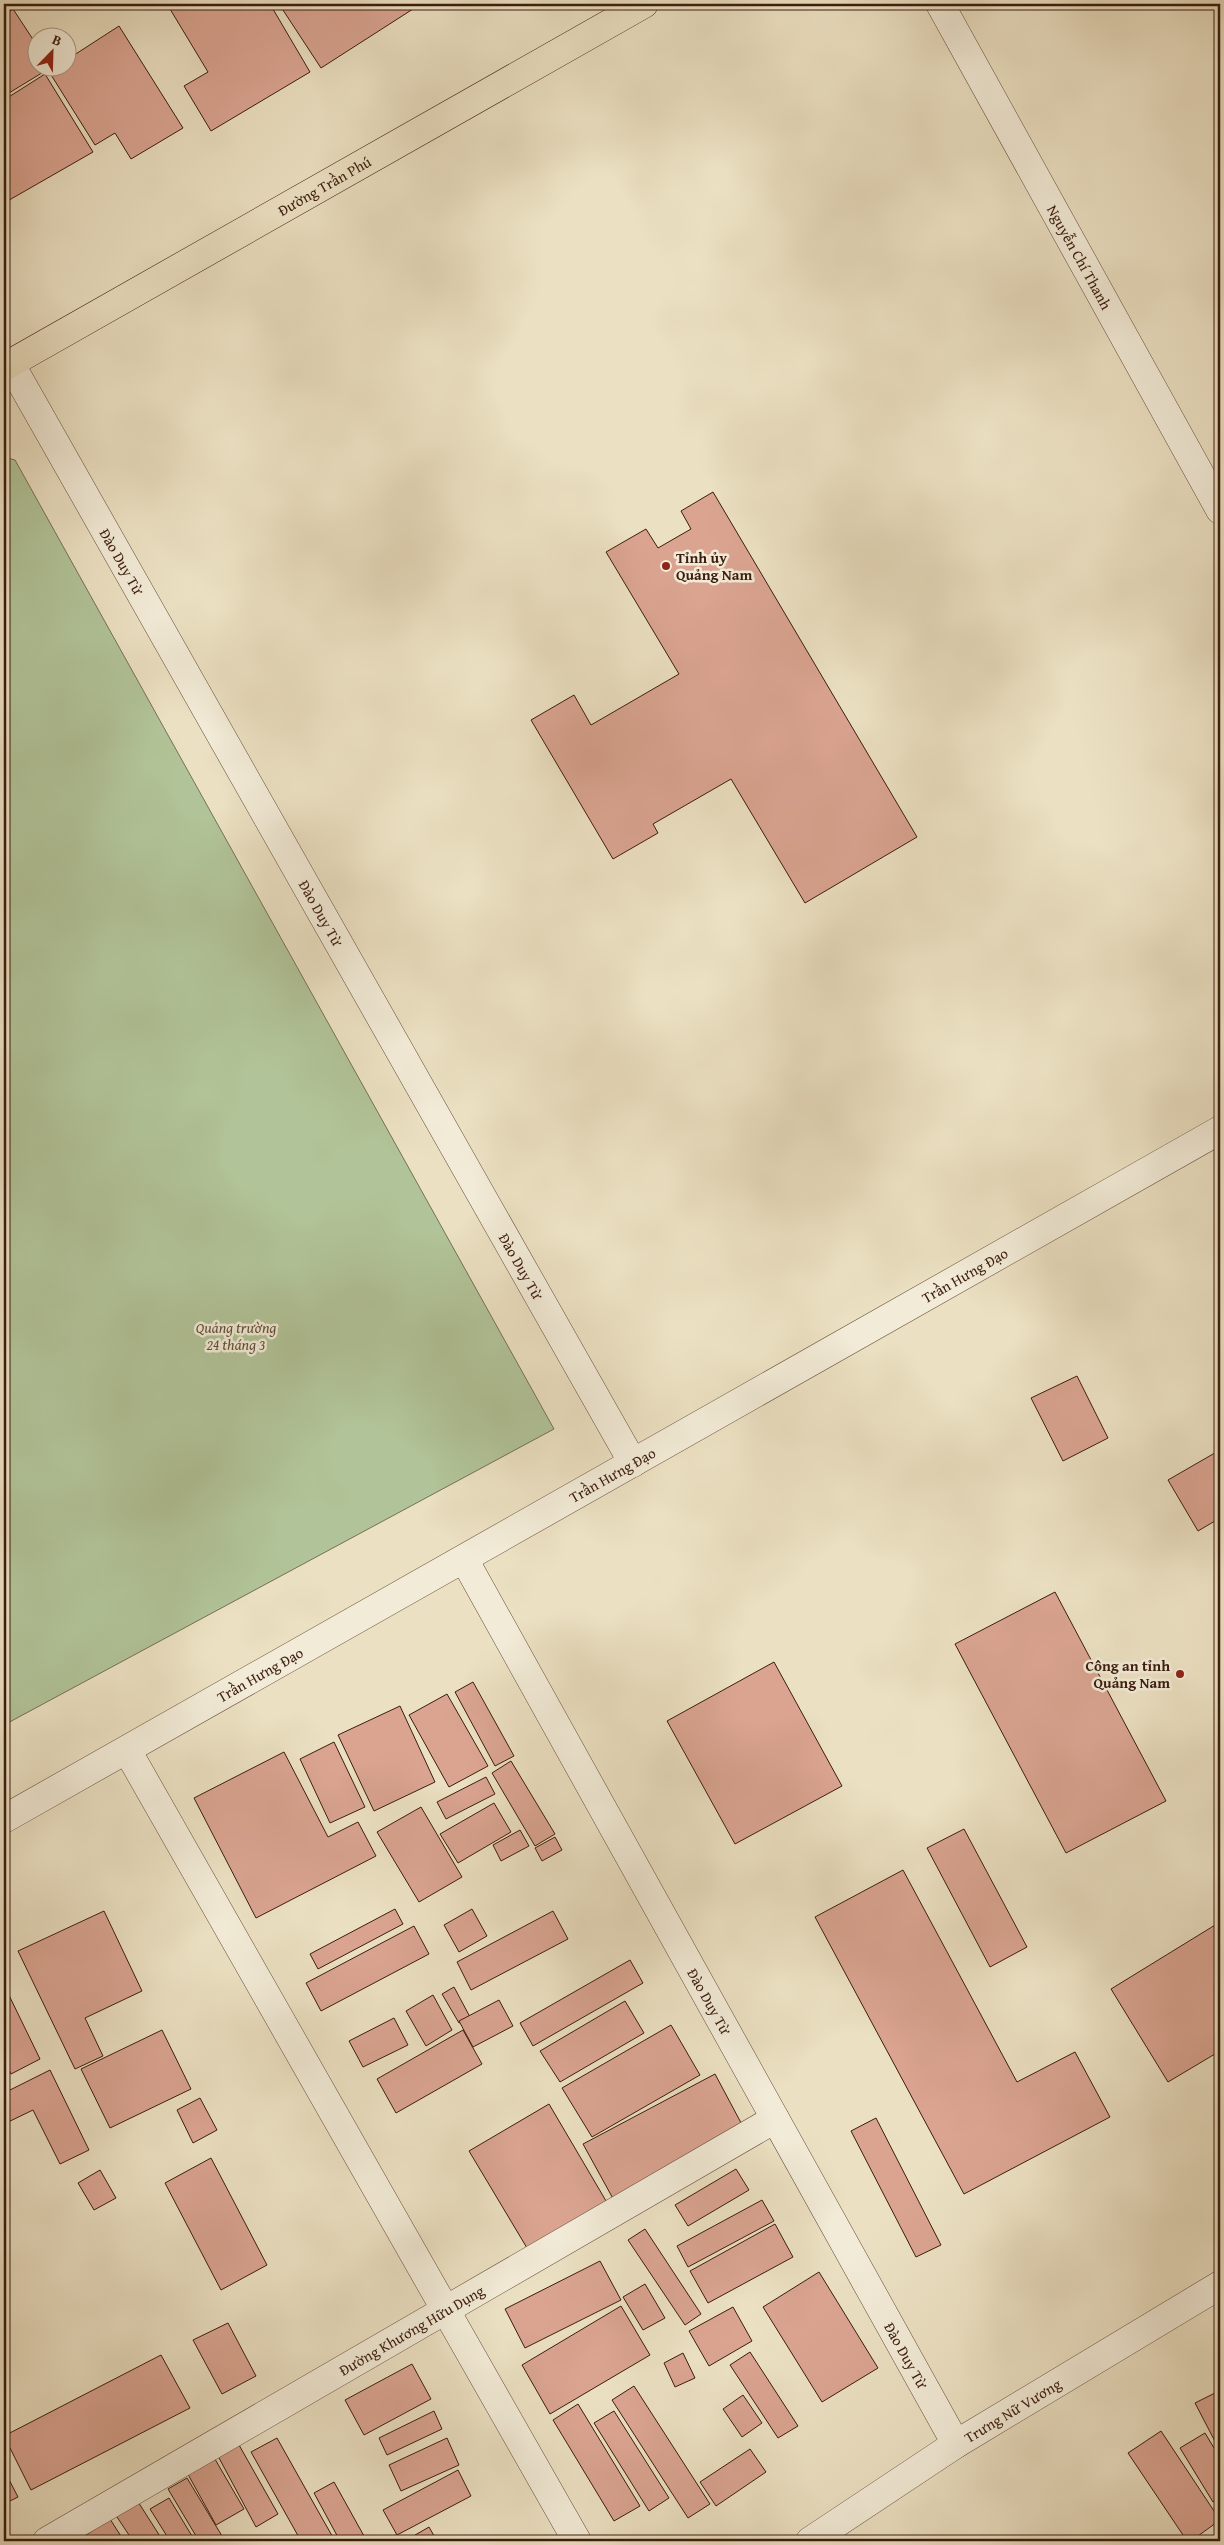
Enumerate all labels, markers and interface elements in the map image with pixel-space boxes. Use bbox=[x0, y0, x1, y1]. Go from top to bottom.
north arrow bbox=[28, 28, 78, 78]
text: B bbox=[49, 29, 65, 51]
street label: Đường Trần Phú bbox=[274, 150, 375, 220]
street label: Nguyễn Chí Thanh bbox=[1043, 201, 1118, 313]
street label: Đào Duy Từ bbox=[95, 524, 150, 599]
place label: Tỉnh ủy Quảng Nam bbox=[676, 547, 753, 585]
marker: Tỉnh ủy Quảng Nam bbox=[660, 560, 672, 572]
street label: Đào Duy Từ bbox=[294, 876, 349, 950]
street label: Đào Duy Từ bbox=[494, 1229, 549, 1304]
street label: Trần Hưng Đạo bbox=[918, 1242, 1012, 1308]
park label: Quảng trường 24 tháng 3 bbox=[196, 1317, 277, 1355]
street label: Trần Hưng Đạo bbox=[565, 1441, 659, 1507]
street label: Trần Hưng Đạo bbox=[213, 1641, 307, 1707]
place label: Công an tỉnh Quảng Nam bbox=[1086, 1655, 1170, 1693]
marker: Công an tỉnh Quảng Nam bbox=[1174, 1668, 1186, 1680]
street label: Đào Duy Từ bbox=[683, 1964, 737, 2039]
street label: Đường Khương Hữu Dụng bbox=[335, 2279, 488, 2380]
street label: Đào Duy Từ bbox=[880, 2318, 934, 2393]
street label: Trưng Nữ Vương bbox=[960, 2373, 1065, 2447]

